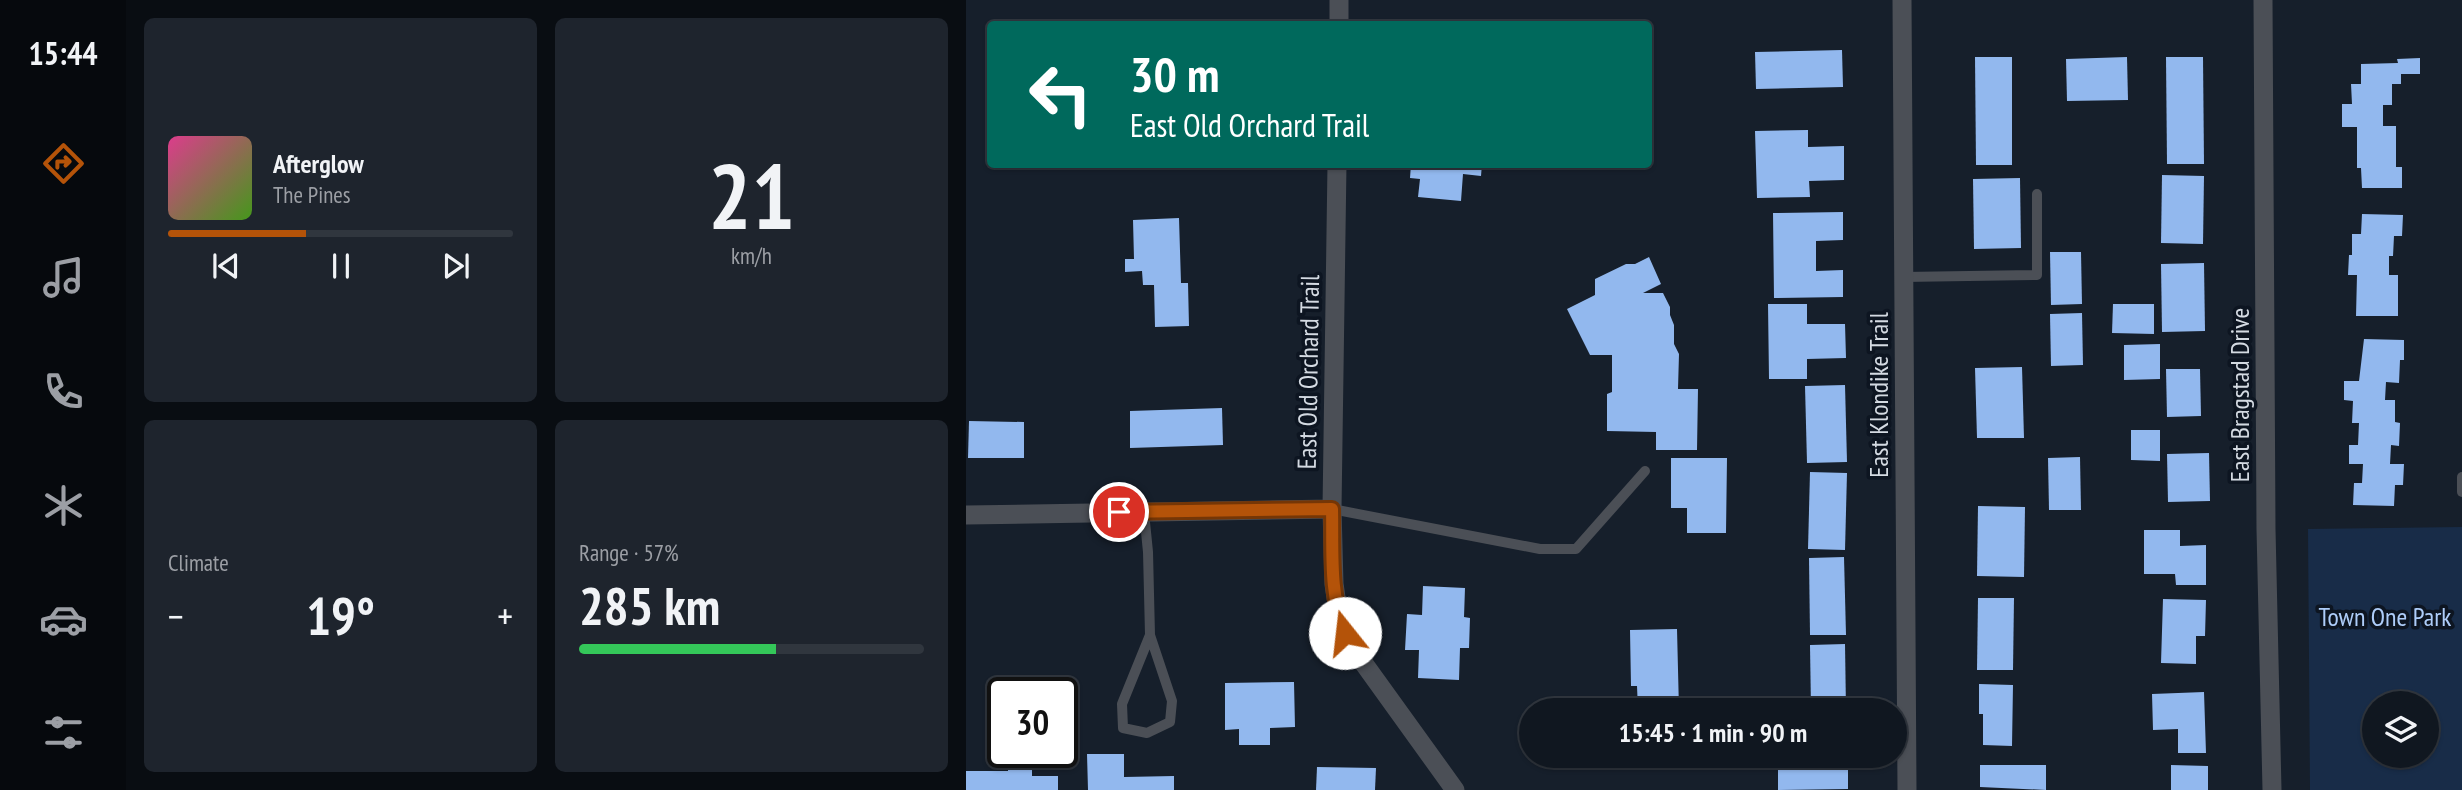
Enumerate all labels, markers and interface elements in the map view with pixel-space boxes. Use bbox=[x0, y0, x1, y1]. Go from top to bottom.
text: 15:44 bbox=[28, 32, 98, 74]
text: 30 m bbox=[1130, 42, 1219, 106]
icon: left bbox=[1015, 49, 1106, 140]
text: East Old Orchard Trail bbox=[1130, 104, 1369, 146]
text: 21 bbox=[708, 136, 795, 254]
icon: directions bbox=[39, 139, 88, 188]
text: Afterglow bbox=[273, 147, 364, 180]
text: The Pines bbox=[273, 180, 351, 209]
text: km/h bbox=[731, 241, 772, 270]
icon: previous bbox=[207, 247, 245, 285]
icon: pause bbox=[322, 247, 360, 285]
icon: next bbox=[437, 247, 475, 285]
icon: music bbox=[39, 253, 88, 302]
street label: East Old Orchard Trail bbox=[1290, 274, 1326, 470]
street label: East Bragstad Drive bbox=[2223, 308, 2256, 482]
street label: East Klondike Trail bbox=[1862, 312, 1895, 478]
icon: phone bbox=[39, 367, 88, 416]
icon: climate bbox=[39, 481, 88, 530]
pin bbox=[1089, 482, 1149, 542]
icon: arrive bbox=[1100, 493, 1138, 531]
text: Range · 57% bbox=[579, 538, 679, 567]
text: Climate bbox=[168, 548, 229, 577]
text: 285 km bbox=[579, 572, 720, 639]
text: 19° bbox=[306, 582, 375, 649]
text: − bbox=[168, 591, 184, 640]
text: + bbox=[497, 591, 513, 640]
icon: car bbox=[39, 595, 88, 644]
position arrow bbox=[1308, 596, 1382, 670]
park label: Town One Park bbox=[2319, 600, 2451, 633]
speed limit sign: 30 bbox=[987, 677, 1078, 768]
map controls bbox=[2362, 691, 2439, 768]
button: layers bbox=[2362, 691, 2439, 768]
icon: filters bbox=[39, 708, 88, 757]
text: 15:45 · 1 min · 90 m bbox=[1619, 716, 1807, 749]

